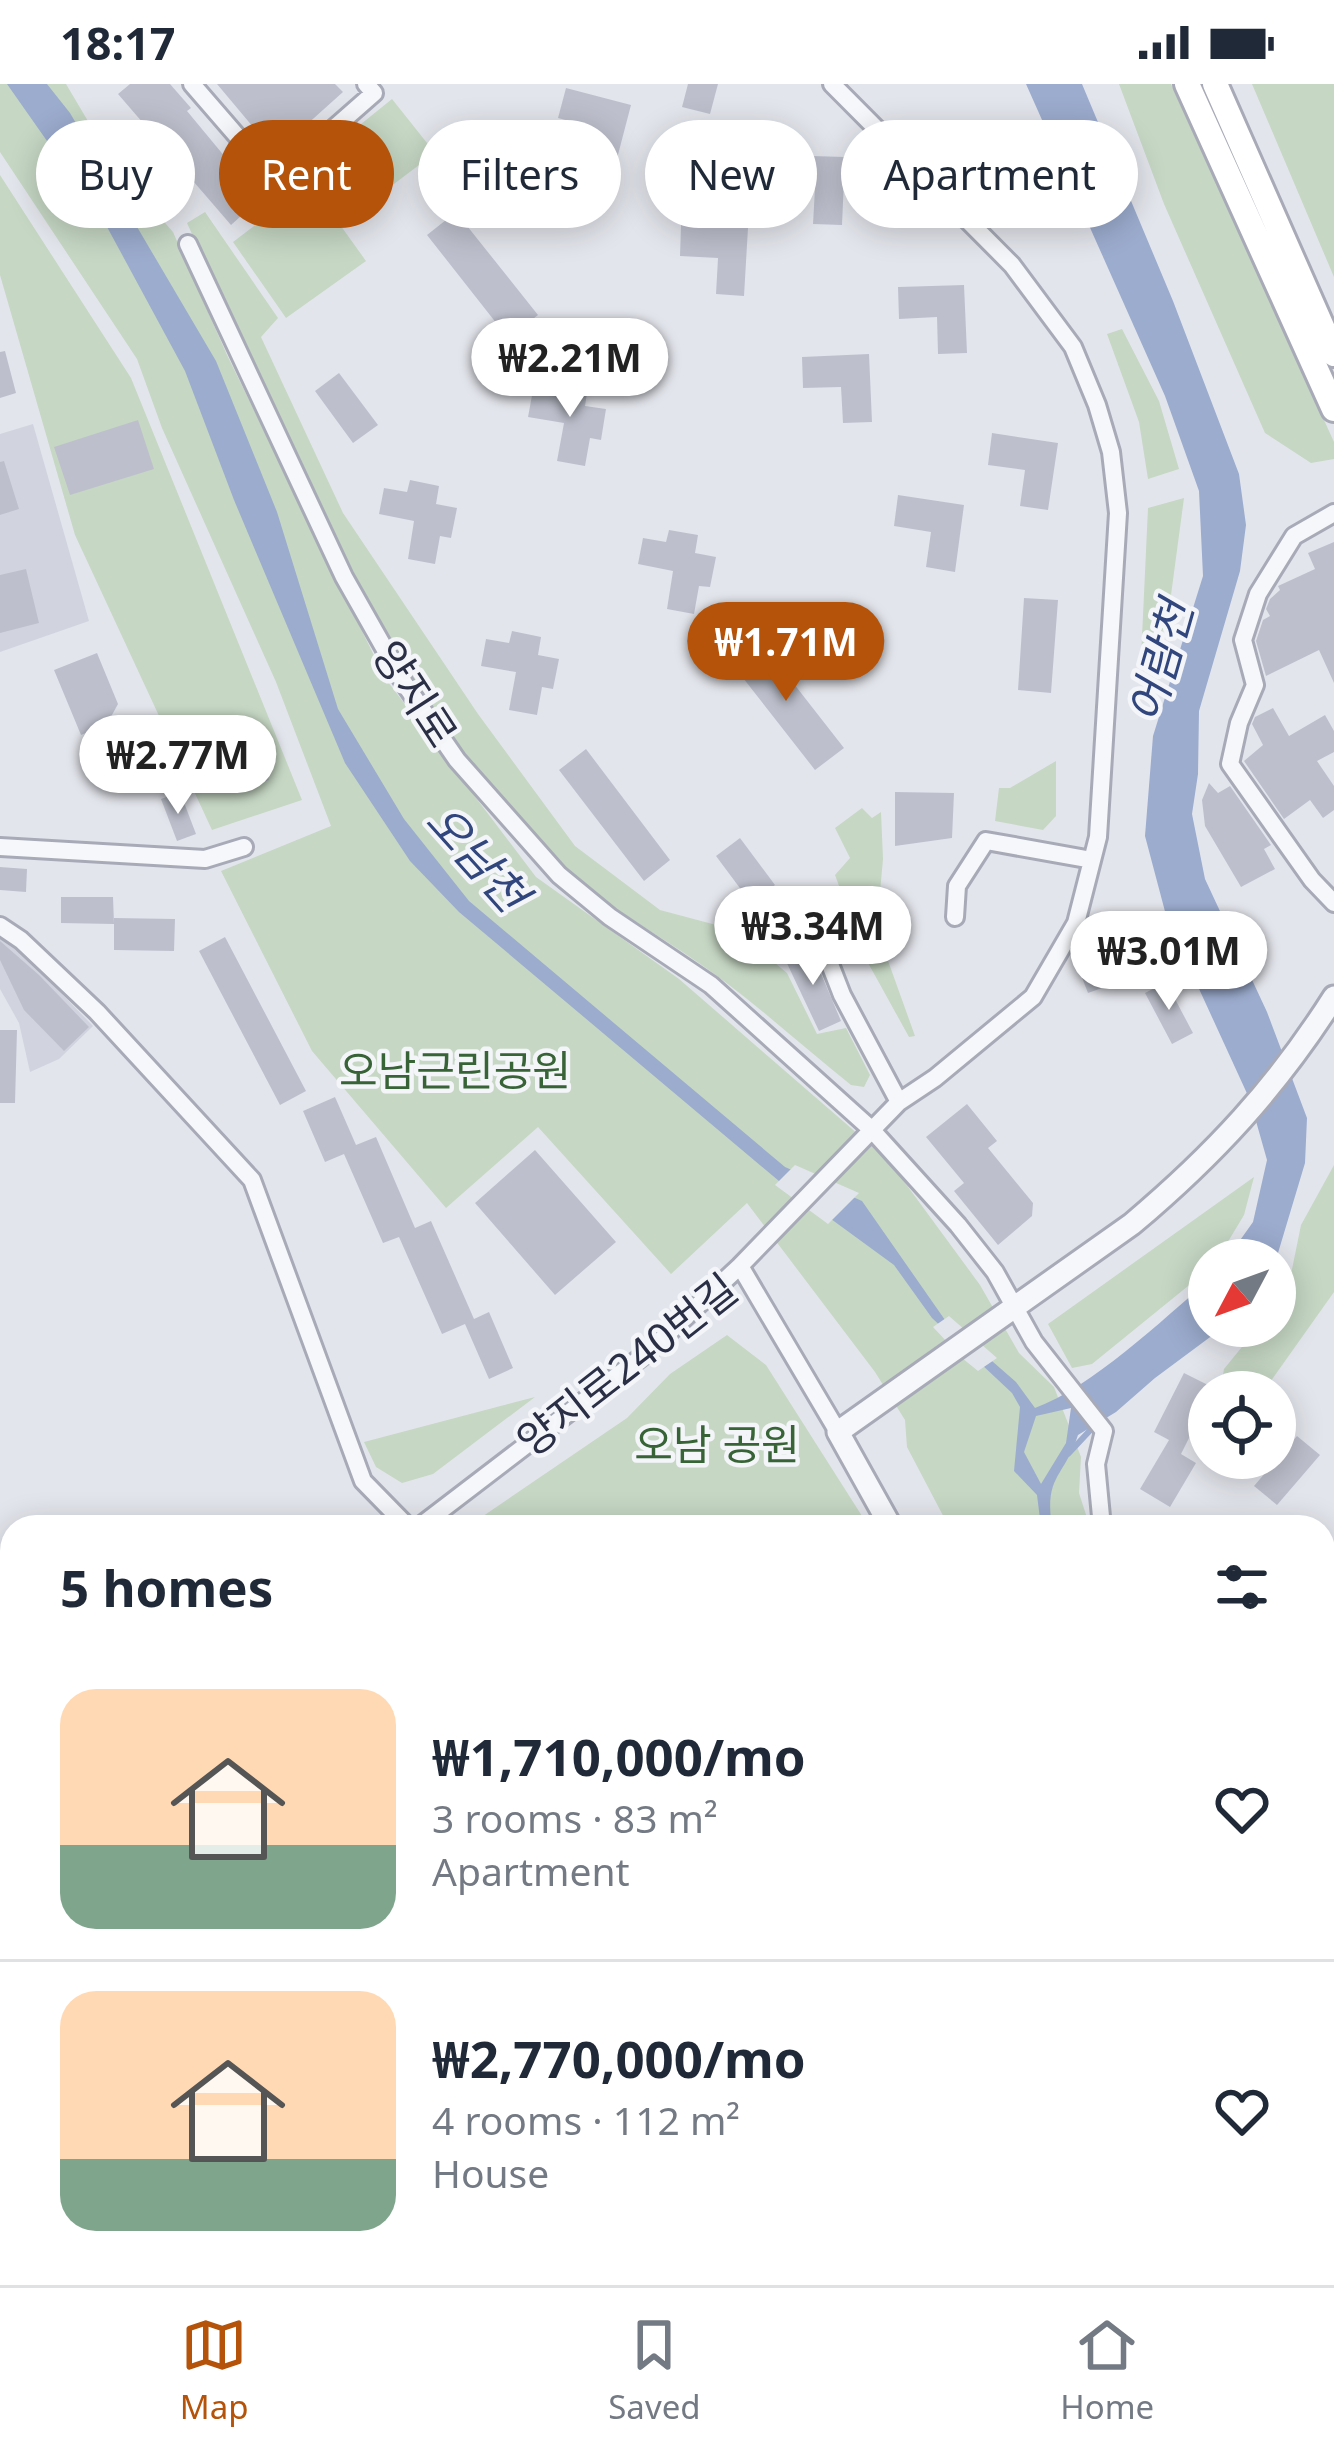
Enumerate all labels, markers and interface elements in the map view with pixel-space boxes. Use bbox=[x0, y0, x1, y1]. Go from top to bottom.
text: 18:17 bbox=[60, 12, 176, 73]
chip: Buy bbox=[36, 120, 195, 228]
chip: Rent bbox=[219, 120, 394, 228]
chip: Filters bbox=[418, 120, 621, 228]
chip: New bbox=[645, 120, 817, 228]
chip: Apartment bbox=[841, 120, 1138, 228]
pin: ₩2.21M bbox=[472, 318, 668, 420]
text: ₩2.21M bbox=[498, 330, 642, 383]
water label: 어람천 bbox=[1113, 589, 1207, 730]
pin: ₩1.71M bbox=[688, 602, 884, 704]
text: ₩1.71M bbox=[714, 614, 858, 667]
street label: 양지로 bbox=[361, 629, 472, 757]
pin: ₩2.77M bbox=[80, 715, 276, 817]
text: ₩2.77M bbox=[106, 727, 250, 780]
water label: 오남천 bbox=[414, 790, 545, 927]
pin: ₩3.34M bbox=[715, 886, 911, 988]
text: ₩3.34M bbox=[741, 898, 885, 951]
pin: ₩3.01M bbox=[1071, 911, 1267, 1013]
text: ₩3.01M bbox=[1097, 923, 1241, 976]
park label: 오남근린공원 bbox=[339, 1041, 571, 1098]
north arrow bbox=[1188, 1239, 1296, 1347]
map controls bbox=[1188, 1239, 1296, 1479]
street label: 양지로240번길 bbox=[504, 1260, 748, 1468]
button: locate bbox=[1188, 1371, 1296, 1479]
park label: 오남 공원 bbox=[634, 1415, 800, 1472]
text: 5 homes bbox=[60, 1552, 273, 1622]
icon: filters bbox=[1209, 1554, 1275, 1620]
text: ₩1,710,000/mo bbox=[432, 1721, 806, 1791]
icon: home bbox=[156, 1737, 300, 1881]
icon: heart bbox=[1209, 1776, 1275, 1842]
text: 3 rooms · 83 m² bbox=[432, 1791, 718, 1844]
text: Apartment bbox=[432, 1844, 630, 1897]
text: ₩2,770,000/mo bbox=[432, 2023, 806, 2093]
icon: home bbox=[156, 2039, 300, 2183]
icon: heart bbox=[1209, 2078, 1275, 2144]
text: 4 rooms · 112 m² bbox=[432, 2093, 740, 2146]
text: House bbox=[432, 2146, 549, 2199]
tab: Map bbox=[180, 2312, 249, 2429]
tab: Saved bbox=[608, 2312, 701, 2429]
tab: Home bbox=[1060, 2312, 1154, 2429]

